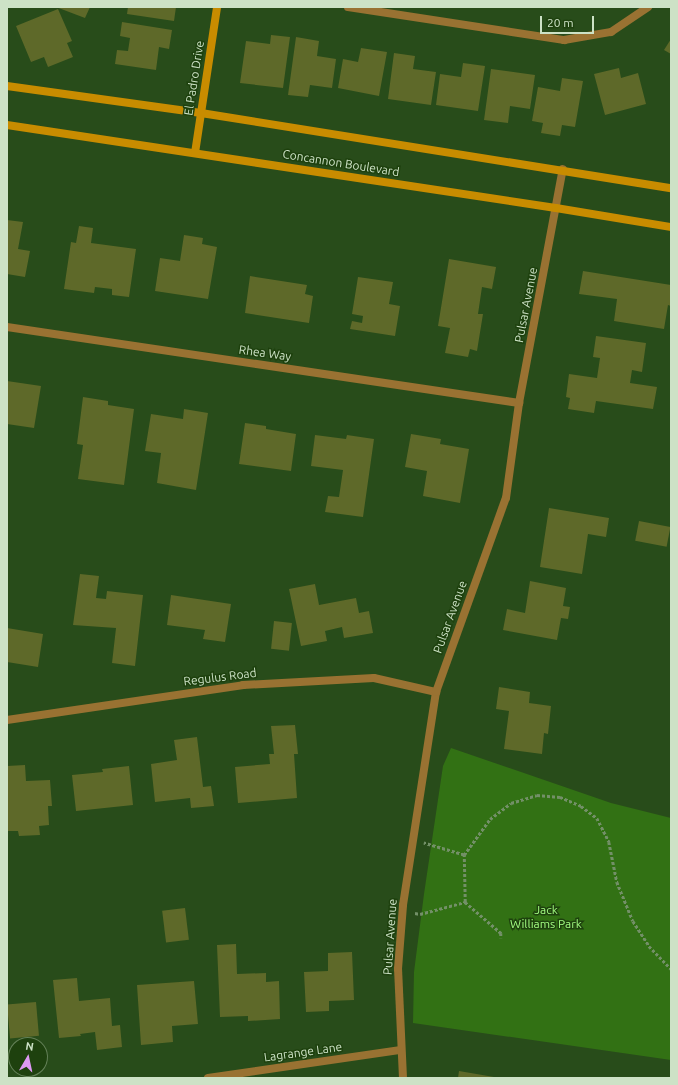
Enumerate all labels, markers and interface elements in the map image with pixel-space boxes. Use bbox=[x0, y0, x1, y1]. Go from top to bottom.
scale bar bbox=[542, 8, 596, 34]
text: 20 m bbox=[547, 16, 574, 29]
street label: El Padro Drive bbox=[181, 40, 207, 116]
street label: Concannon Boulevard bbox=[282, 147, 400, 179]
street label: Pulsar Avenue bbox=[512, 266, 540, 344]
street label: Rhea Way bbox=[238, 342, 292, 364]
street label: Pulsar Avenue bbox=[430, 579, 470, 655]
street label: Regulus Road bbox=[183, 665, 257, 689]
street label: Pulsar Avenue bbox=[380, 898, 400, 976]
park label: Jack Williams Park bbox=[510, 903, 582, 931]
north arrow bbox=[8, 1037, 48, 1077]
street label: Lagrange Lane bbox=[263, 1039, 343, 1065]
text: N bbox=[25, 1040, 35, 1053]

